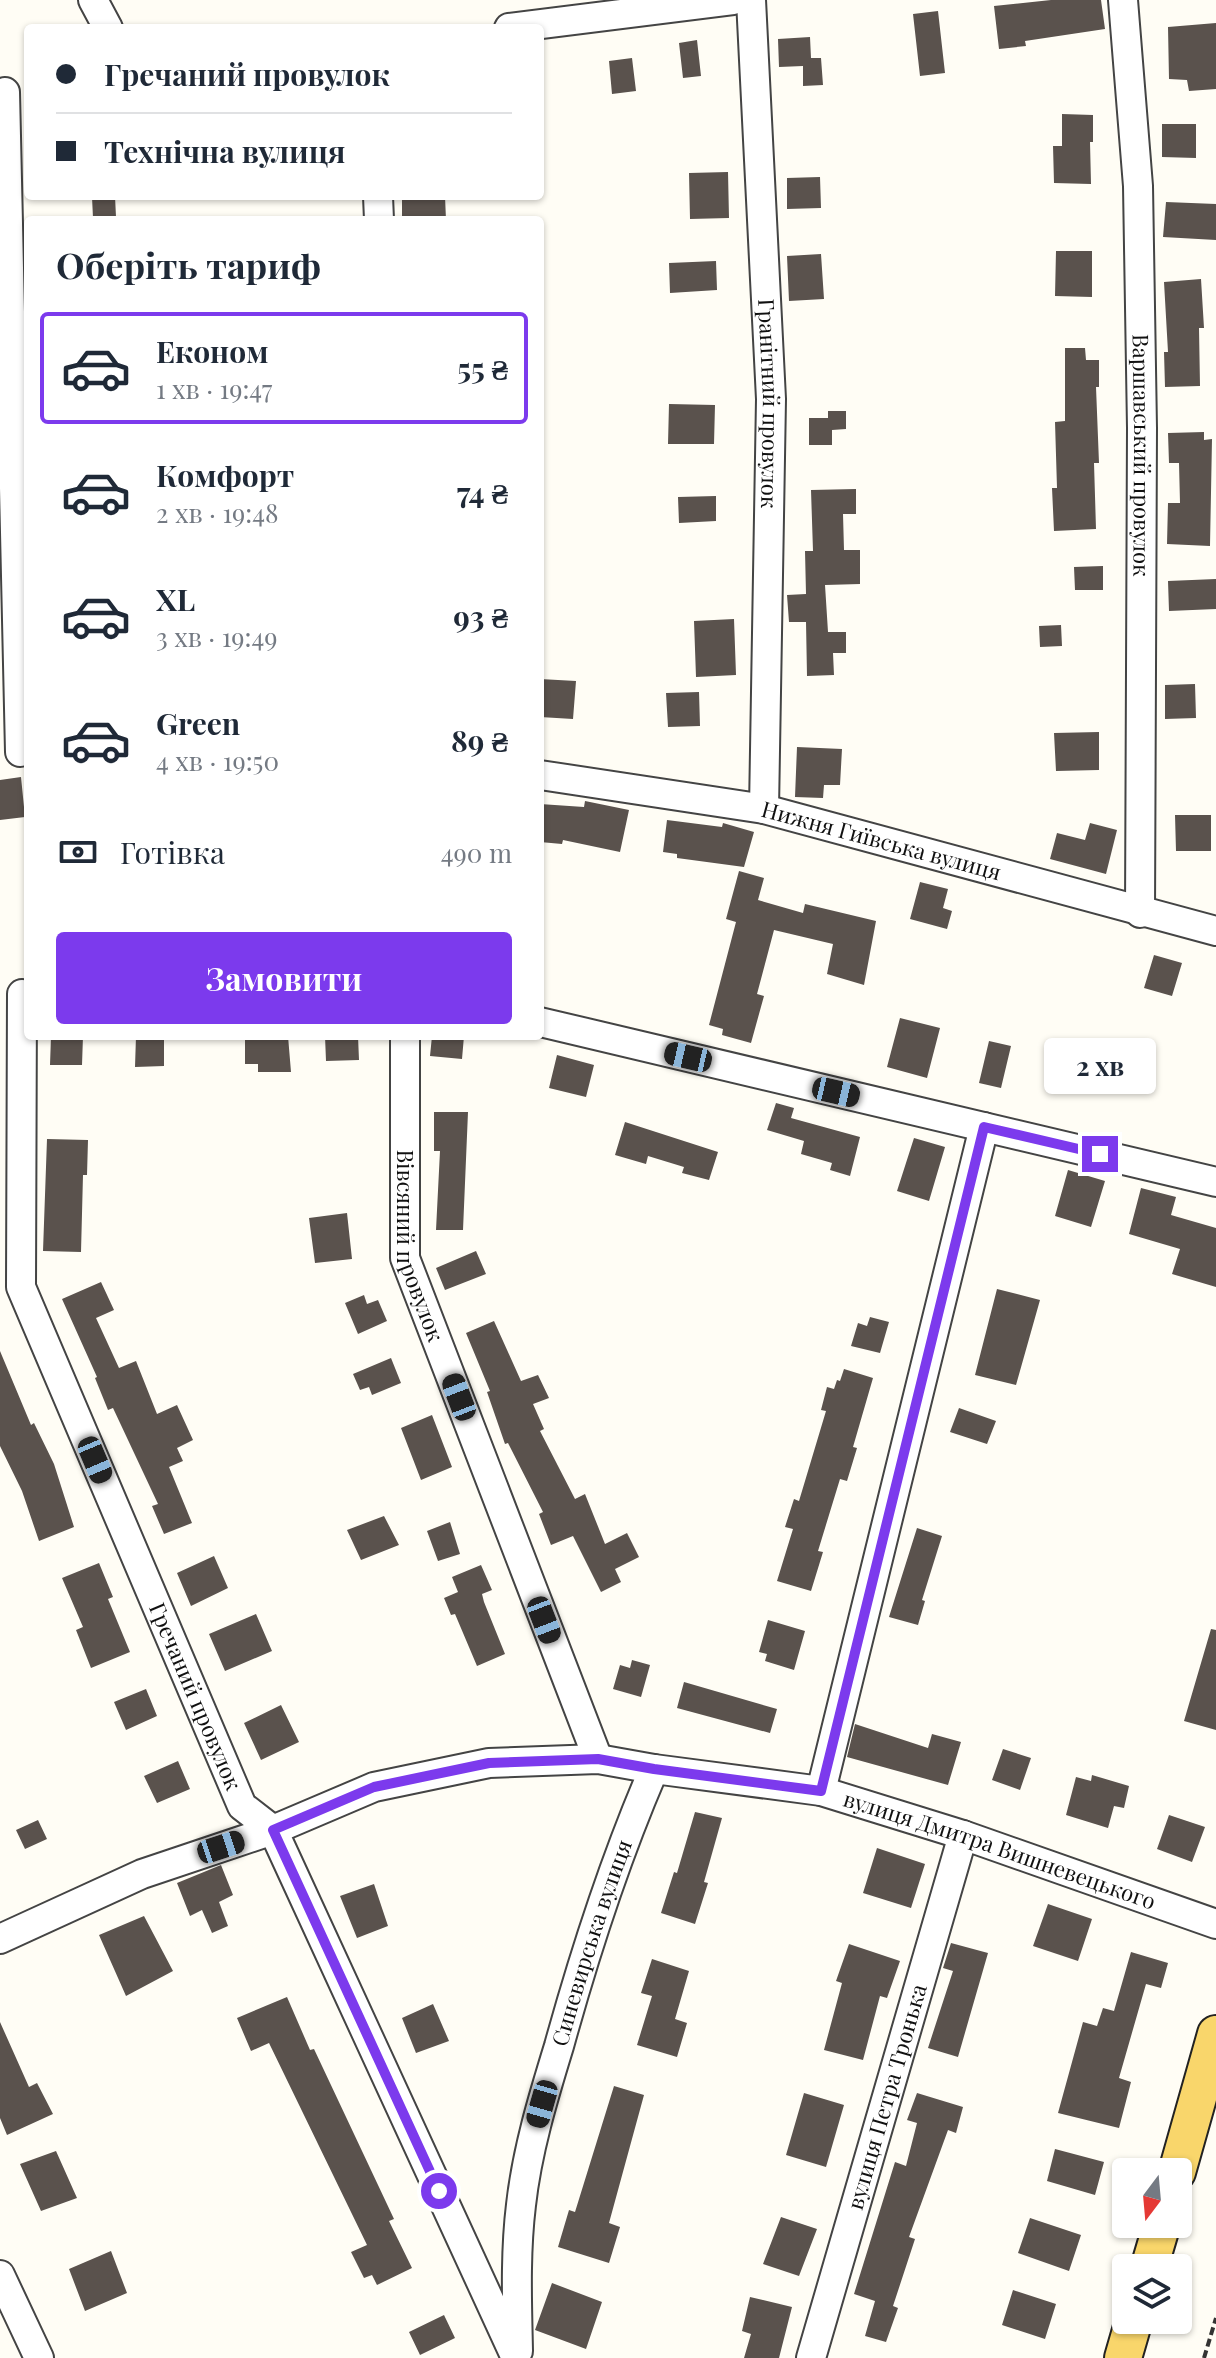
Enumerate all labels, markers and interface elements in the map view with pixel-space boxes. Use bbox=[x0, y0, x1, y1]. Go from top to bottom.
text: Гречаний провулок bbox=[104, 54, 390, 94]
text: Технічна вулиця bbox=[104, 131, 346, 171]
text: Оберіть тариф bbox=[56, 240, 321, 288]
street label: Гранітний провулок bbox=[752, 298, 787, 509]
text: Економ bbox=[156, 331, 268, 371]
icon: car bbox=[60, 332, 132, 404]
street label: Варшавський провулок bbox=[1126, 334, 1158, 577]
text: 55 ₴ bbox=[457, 348, 508, 388]
text: 1 хв · 19:47 bbox=[156, 371, 272, 406]
text: Комфорт bbox=[156, 455, 294, 495]
icon: car bbox=[60, 456, 132, 528]
text: 74 ₴ bbox=[457, 472, 508, 512]
text: 2 хв · 19:48 bbox=[156, 495, 279, 530]
text: XL bbox=[156, 579, 195, 619]
icon: car bbox=[60, 580, 132, 652]
text: 93 ₴ bbox=[453, 596, 508, 636]
text: 3 хв · 19:49 bbox=[156, 619, 278, 654]
text: Green bbox=[156, 703, 240, 743]
icon: car bbox=[60, 704, 132, 776]
text: 89 ₴ bbox=[451, 720, 508, 760]
text: 4 хв · 19:50 bbox=[156, 743, 279, 778]
street label: Нижня Гиївська вулиця bbox=[758, 793, 1005, 886]
icon: cash bbox=[56, 830, 100, 874]
text: Готівка bbox=[120, 832, 225, 872]
text: 490 m bbox=[441, 835, 512, 870]
button: Замовити bbox=[56, 932, 512, 1024]
callout: 2 хв bbox=[1044, 1038, 1156, 1094]
car bbox=[662, 1040, 714, 1074]
text: 2 хв bbox=[1076, 1048, 1124, 1083]
car bbox=[810, 1075, 862, 1109]
route end bbox=[1082, 1136, 1118, 1172]
street label: Вівсяний провулок bbox=[391, 1149, 452, 1346]
car bbox=[439, 1370, 479, 1424]
car bbox=[75, 1433, 115, 1487]
car bbox=[524, 1593, 564, 1647]
street label: Гречаний провулок bbox=[143, 1598, 250, 1795]
street label: вулиця Дмитра Вишневецького bbox=[840, 1783, 1160, 1916]
car bbox=[194, 1828, 248, 1866]
street label: Синевирська вулиця bbox=[544, 1835, 638, 2049]
street label: вулиця Петра Тронька bbox=[839, 1980, 933, 2213]
car bbox=[524, 2078, 560, 2130]
north arrow bbox=[1112, 2158, 1192, 2238]
map controls bbox=[1112, 2158, 1192, 2334]
route start bbox=[421, 2173, 457, 2209]
button: layers bbox=[1112, 2254, 1192, 2334]

